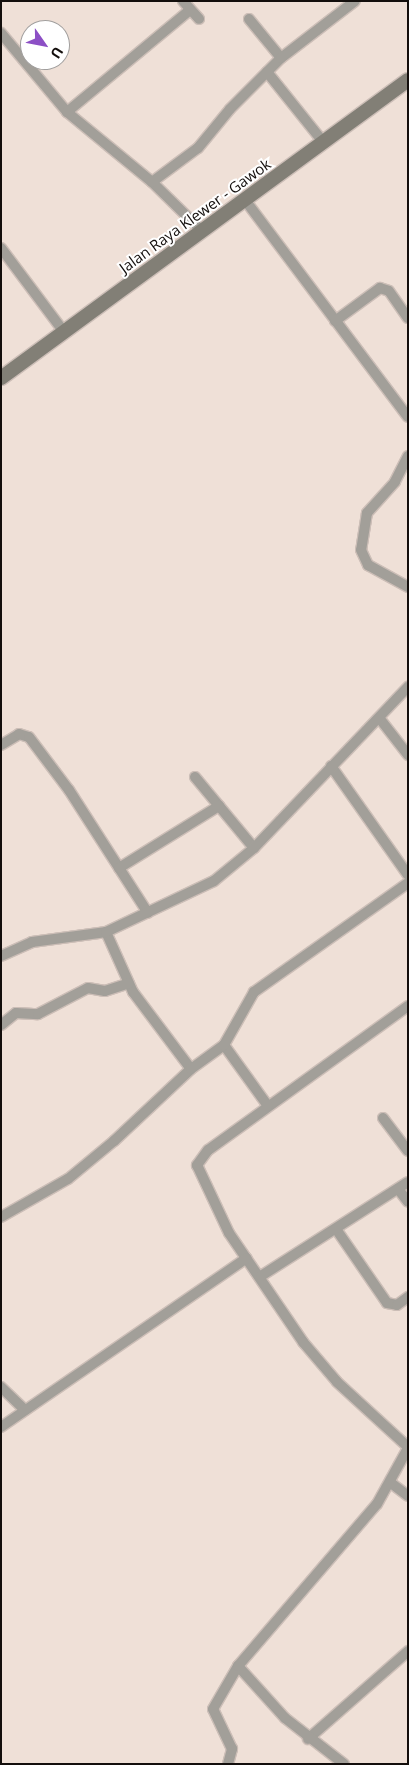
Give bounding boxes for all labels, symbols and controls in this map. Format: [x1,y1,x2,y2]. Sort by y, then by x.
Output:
north arrow [20,20,70,70]
text: U [46,43,68,63]
street label: Jalan Raya Klewer - Gawok [116,155,274,277]

